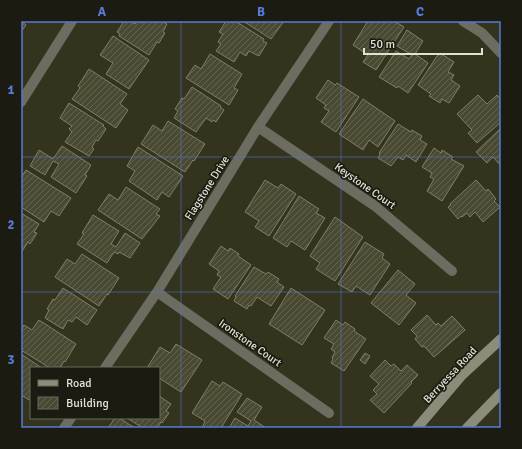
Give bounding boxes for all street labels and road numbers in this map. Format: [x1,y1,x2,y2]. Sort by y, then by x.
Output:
street label: Flagstone Drive [182,154,232,222]
street label: Keystone Court [332,160,398,212]
street label: Ironstone Court [216,317,284,369]
street label: Berryessa Road [421,344,479,406]

